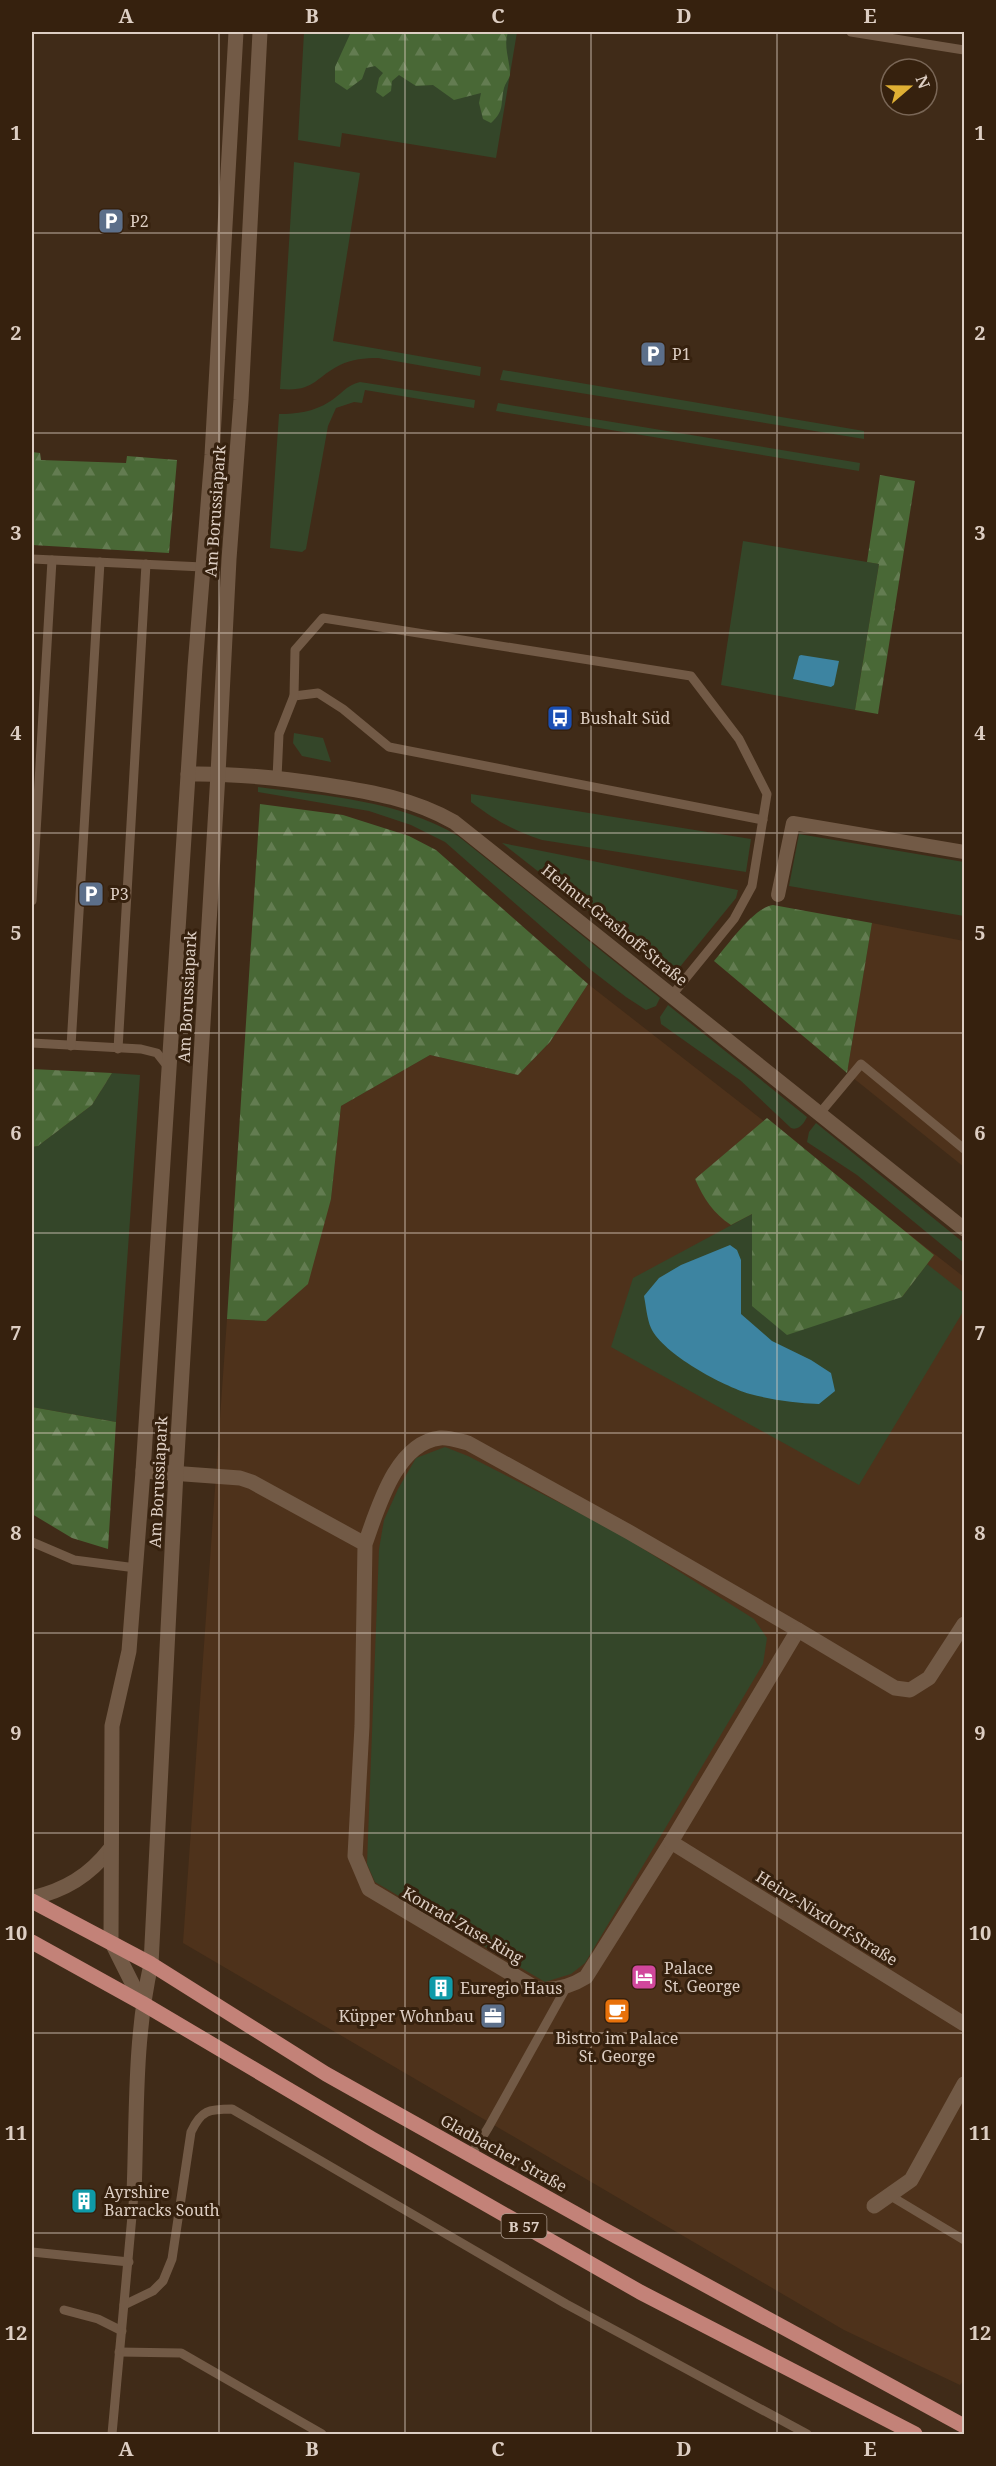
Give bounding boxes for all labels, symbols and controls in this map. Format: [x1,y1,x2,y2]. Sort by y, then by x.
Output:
text: A [118,2,134,29]
text: B [305,2,319,29]
text: C [491,2,505,29]
text: D [676,2,692,29]
text: E [863,2,877,29]
north arrow [879,57,939,117]
text: N [911,72,936,92]
text: 1 [10,119,22,146]
text: 1 [974,119,986,146]
parking icon: P2 [96,206,126,236]
place label: P2 [130,210,149,232]
text: 2 [10,319,22,346]
text: 2 [974,319,986,346]
parking icon: P1 [638,339,668,369]
place label: P1 [672,343,691,365]
street label: Am Borussiapark [199,444,231,578]
text: 3 [10,519,22,546]
text: 3 [974,519,986,546]
bus stop icon: Bushalt Süd [545,703,575,733]
place label: Bushalt Süd [580,707,671,729]
text: 4 [10,719,22,746]
text: 4 [974,719,986,746]
street label: Helmut-Grashoff-Straße [537,859,693,991]
parking icon: P3 [76,879,106,909]
place label: P3 [110,883,129,905]
text: 5 [10,919,22,946]
text: 5 [974,919,986,946]
street label: Am Borussiapark [173,930,201,1064]
text: 6 [10,1119,22,1146]
text: 6 [974,1119,986,1146]
text: 7 [10,1319,22,1346]
text: 7 [974,1319,986,1346]
street label: Am Borussiapark [144,1415,172,1549]
text: 8 [10,1519,22,1546]
text: 8 [974,1519,986,1546]
text: 9 [10,1719,22,1746]
text: 9 [974,1719,986,1746]
street label: Heinz-Nixdorf-Straße [752,1865,902,1971]
street label: Konrad-Zuse-Ring [398,1881,528,1969]
text: 10 [5,1919,27,1946]
text: 10 [969,1919,991,1946]
place label: Palace St. George [664,1957,740,1997]
hotel icon: Palace St. George [629,1962,659,1992]
building icon: Euregio Haus [426,1973,456,2003]
place label: Euregio Haus [460,1977,562,1999]
cafe icon: Bistro im Palace St. George [602,1996,632,2026]
office icon: Küpper Wohnbau [478,2001,508,2031]
place label: Küpper Wohnbau [339,2005,474,2027]
place label: Bistro im Palace St. George [556,2027,678,2067]
street label: Gladbacher Straße [437,2109,571,2197]
text: 11 [5,2119,27,2146]
text: 11 [969,2119,991,2146]
place label: Ayrshire Barracks South [104,2181,220,2221]
building icon: Ayrshire Barracks South [69,2186,99,2216]
road number: B 57 [502,2214,546,2238]
text: 12 [5,2319,27,2346]
text: 12 [969,2319,991,2346]
text: A [118,2435,134,2462]
text: B [305,2435,319,2462]
text: C [491,2435,505,2462]
text: D [676,2435,692,2462]
text: E [863,2435,877,2462]

